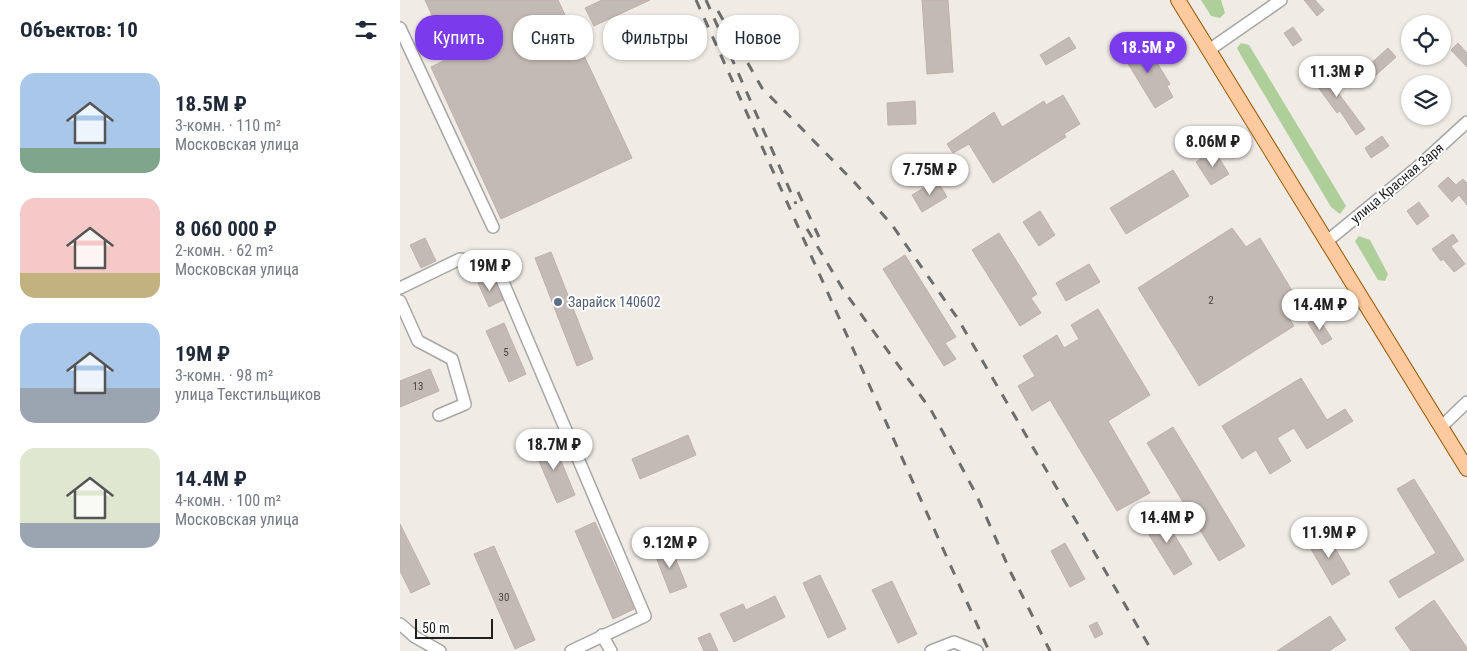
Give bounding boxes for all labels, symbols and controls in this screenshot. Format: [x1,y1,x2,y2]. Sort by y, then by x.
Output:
chip: Купить [415,15,503,60]
chip: Снять [513,15,593,60]
chip: Фильтры [603,15,707,60]
chip: Новое [717,15,799,60]
map controls [1401,15,1451,125]
button: locate [1401,15,1451,65]
icon: filters [352,16,380,44]
text: Объектов: 10 [20,18,138,42]
pin: 18.5M ₽ [1102,32,1194,74]
text: 18.5M ₽ [1121,38,1175,57]
pin: 11.3M ₽ [1291,56,1383,98]
text: 11.3M ₽ [1310,62,1364,81]
button: layers [1401,75,1451,125]
text: 18.5M ₽ [175,92,247,116]
icon: home [60,93,120,153]
text: 3-комн. · 110 m² [175,116,281,135]
pin: 8.06M ₽ [1167,126,1259,168]
text: 8.06M ₽ [1186,132,1240,151]
text: Московская улица [175,135,299,154]
street label: улица Красная Заря [1347,140,1447,226]
pin: 7.75M ₽ [884,154,976,196]
text: 7.75M ₽ [903,160,957,179]
text: 8 060 000 ₽ [175,217,277,241]
icon: home [60,218,120,278]
text: 2-комн. · 62 m² [175,241,273,260]
pin: 19M ₽ [455,250,525,292]
text: 19M ₽ [469,256,511,275]
text: Московская улица [175,260,299,279]
pin: 14.4M ₽ [1274,288,1366,331]
place label: Зарайск 140602 [568,294,661,310]
house number: 2 [1208,294,1214,307]
text: 14.4M ₽ [1293,295,1347,314]
marker: Зарайск 140602 [552,296,564,308]
text: 19M ₽ [175,342,230,366]
icon: home [60,343,120,403]
house number: 5 [503,346,509,359]
text: 3-комн. · 98 m² [175,366,273,385]
house number: 13 [413,380,423,393]
text: улица Текстильщиков [175,385,321,404]
pin: 18.7M ₽ [508,428,600,471]
text: 18.7M ₽ [527,435,581,454]
text: 14.4M ₽ [175,467,247,491]
icon: home [60,468,120,528]
text: 4-комн. · 100 m² [175,491,281,510]
pin: 14.4M ₽ [1121,502,1213,544]
text: 14.4M ₽ [1140,508,1194,527]
text: Московская улица [175,510,299,529]
pin: 11.9M ₽ [1283,516,1375,559]
text: 11.9M ₽ [1302,523,1356,542]
pin: 9.12M ₽ [624,526,716,569]
text: 9.12M ₽ [643,533,697,552]
house number: 30 [499,591,509,604]
scale bar [415,616,492,639]
text: 50 m [422,620,450,636]

